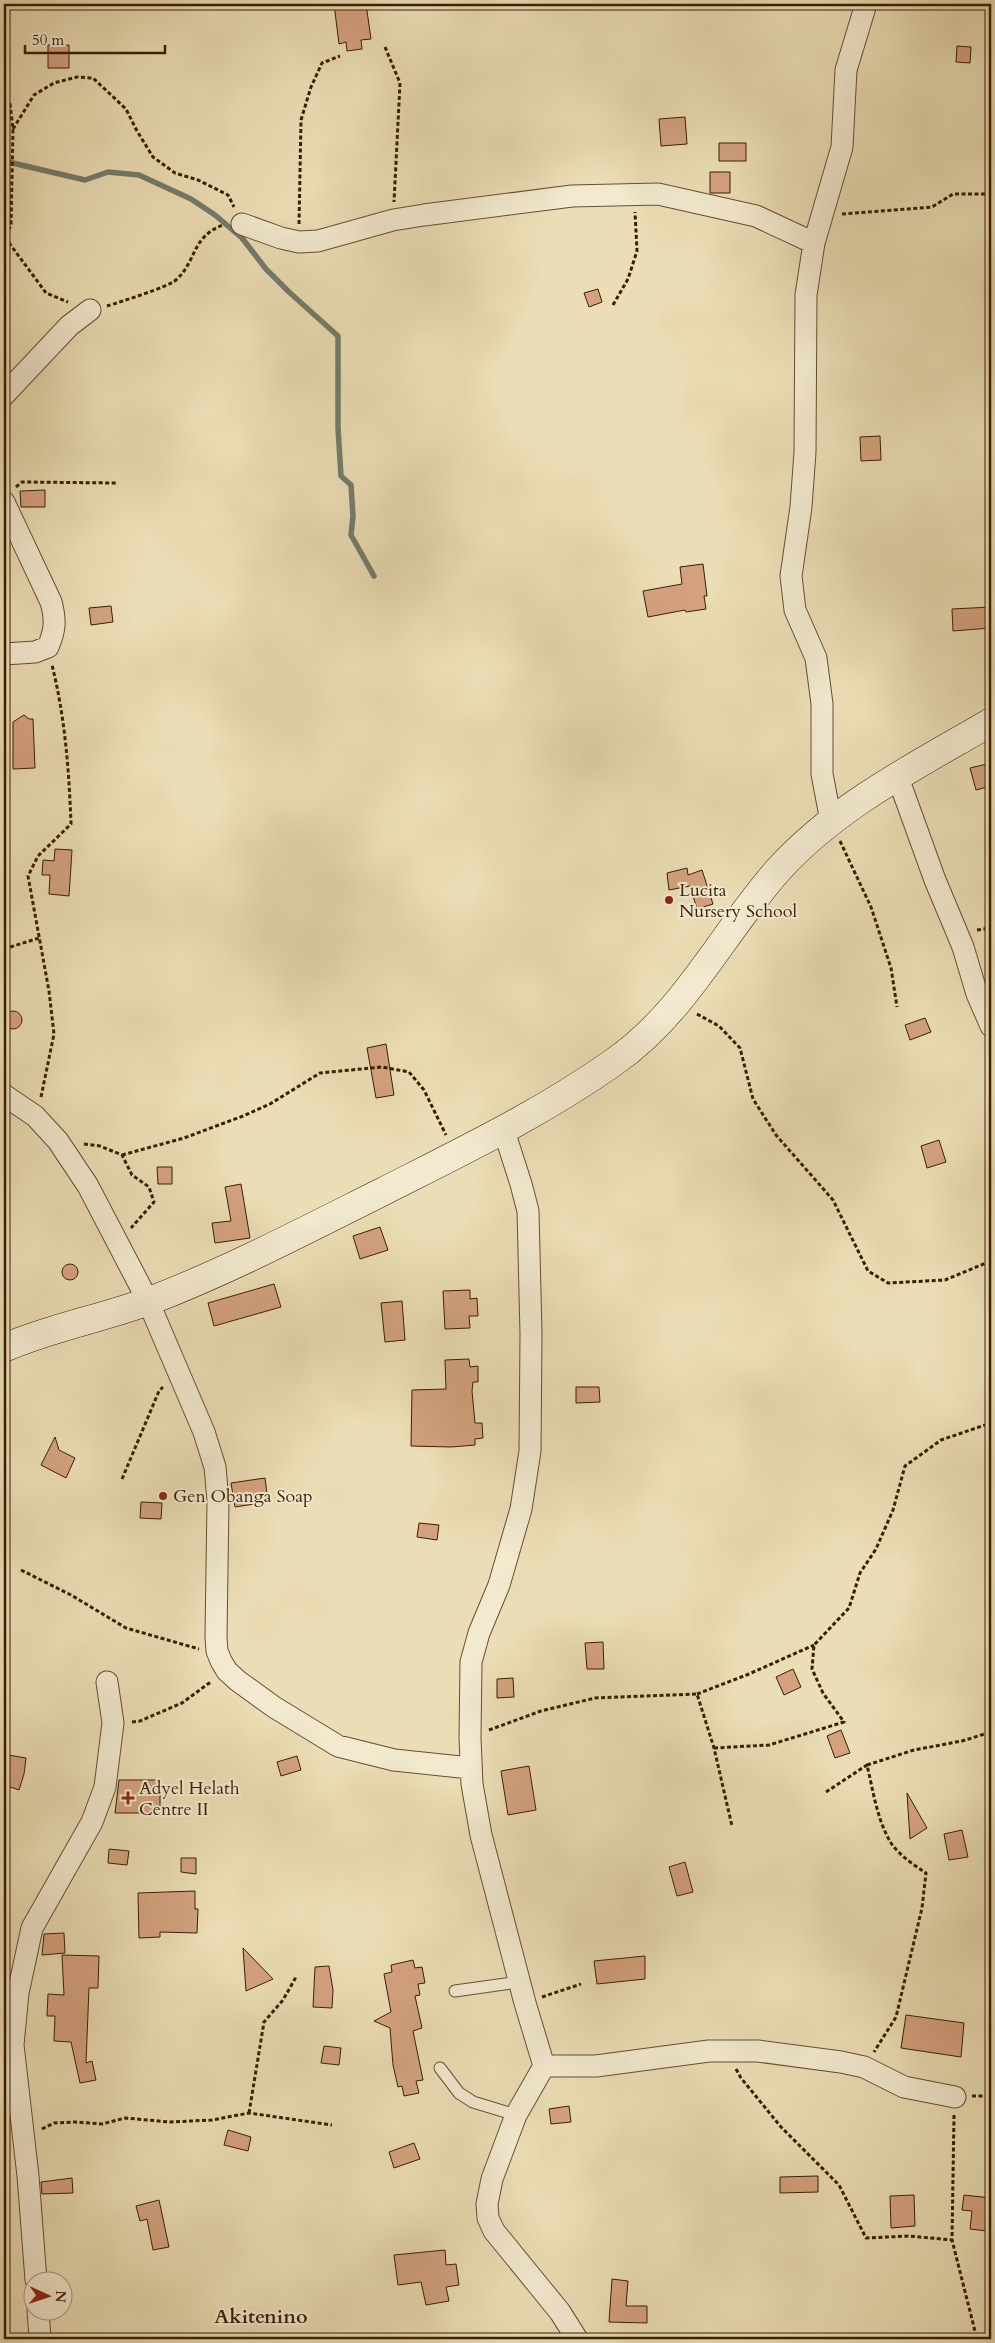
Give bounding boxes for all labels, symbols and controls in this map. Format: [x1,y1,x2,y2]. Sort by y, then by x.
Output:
scale bar [25,22,165,54]
text: 50 m [32,30,64,50]
place label: Lucita Nursery School [679,878,797,924]
marker: Lucita Nursery School [663,894,675,906]
place label: Gen Obanga Soap [173,1484,313,1509]
marker: Gen Obanga Soap [157,1490,169,1502]
place label: Adyel Helath Centre II [139,1776,240,1822]
marker: Adyel Helath Centre II [121,1791,135,1805]
north arrow [22,2270,72,2320]
text: N [51,2290,70,2303]
district label: Akitenino [214,2303,308,2330]

